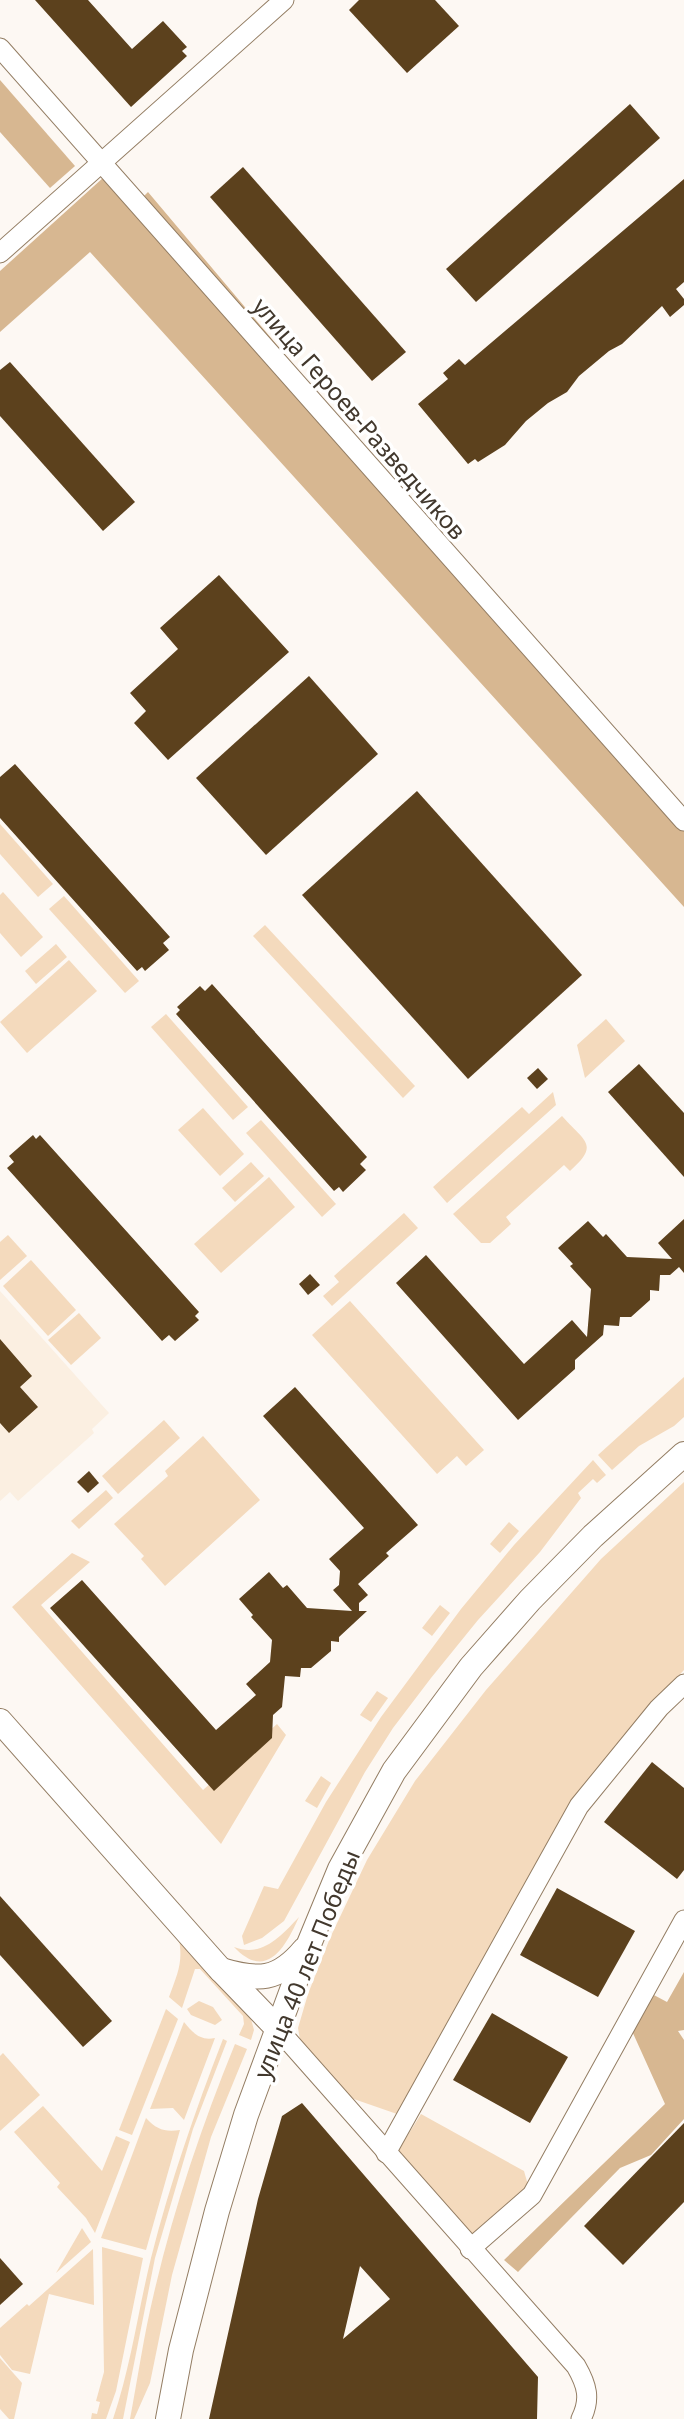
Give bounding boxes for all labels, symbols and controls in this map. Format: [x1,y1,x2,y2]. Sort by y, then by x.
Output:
street label: улица Героев-Разведчиков [246,290,474,546]
street label: улица 40 лет Победы [245,1845,367,2083]

